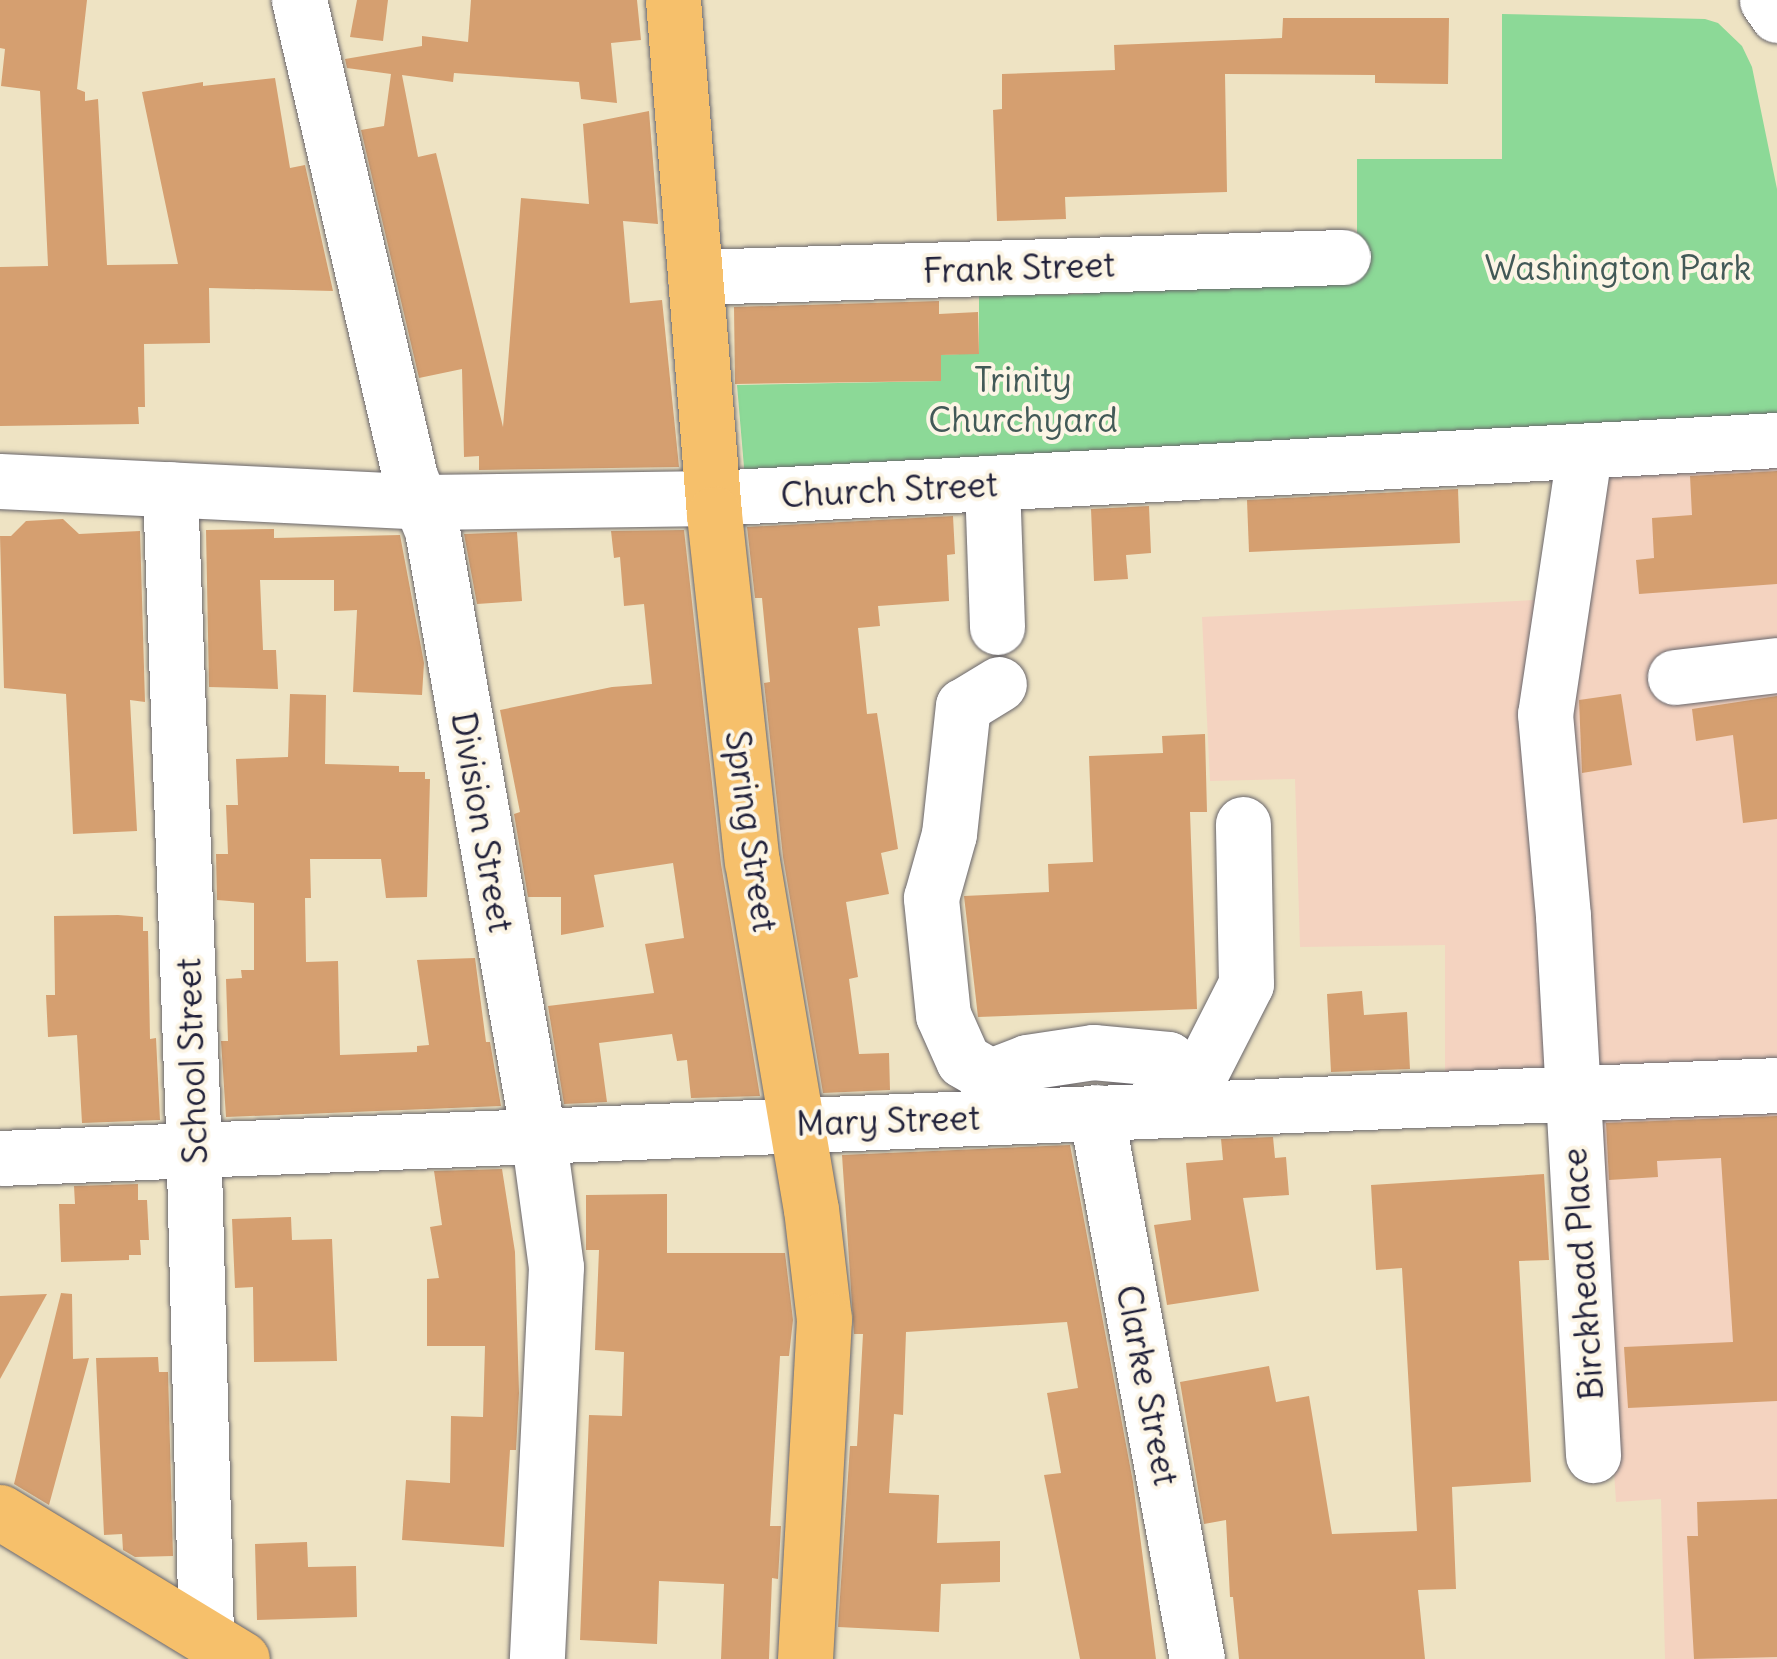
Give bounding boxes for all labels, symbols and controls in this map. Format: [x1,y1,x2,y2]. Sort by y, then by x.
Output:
street label: Frank Street [922,243,1116,291]
park label: Washington Park [1485,246,1751,288]
park label: Trinity Churchyard [928,358,1118,440]
street label: Church Street [779,462,999,516]
street label: Division Street [443,709,523,935]
street label: Spring Street [717,728,787,934]
street label: School Street [166,957,216,1165]
street label: Mary Street [795,1096,981,1144]
street label: Birckhead Place [1552,1146,1612,1402]
street label: Clarke Street [1108,1281,1188,1489]

